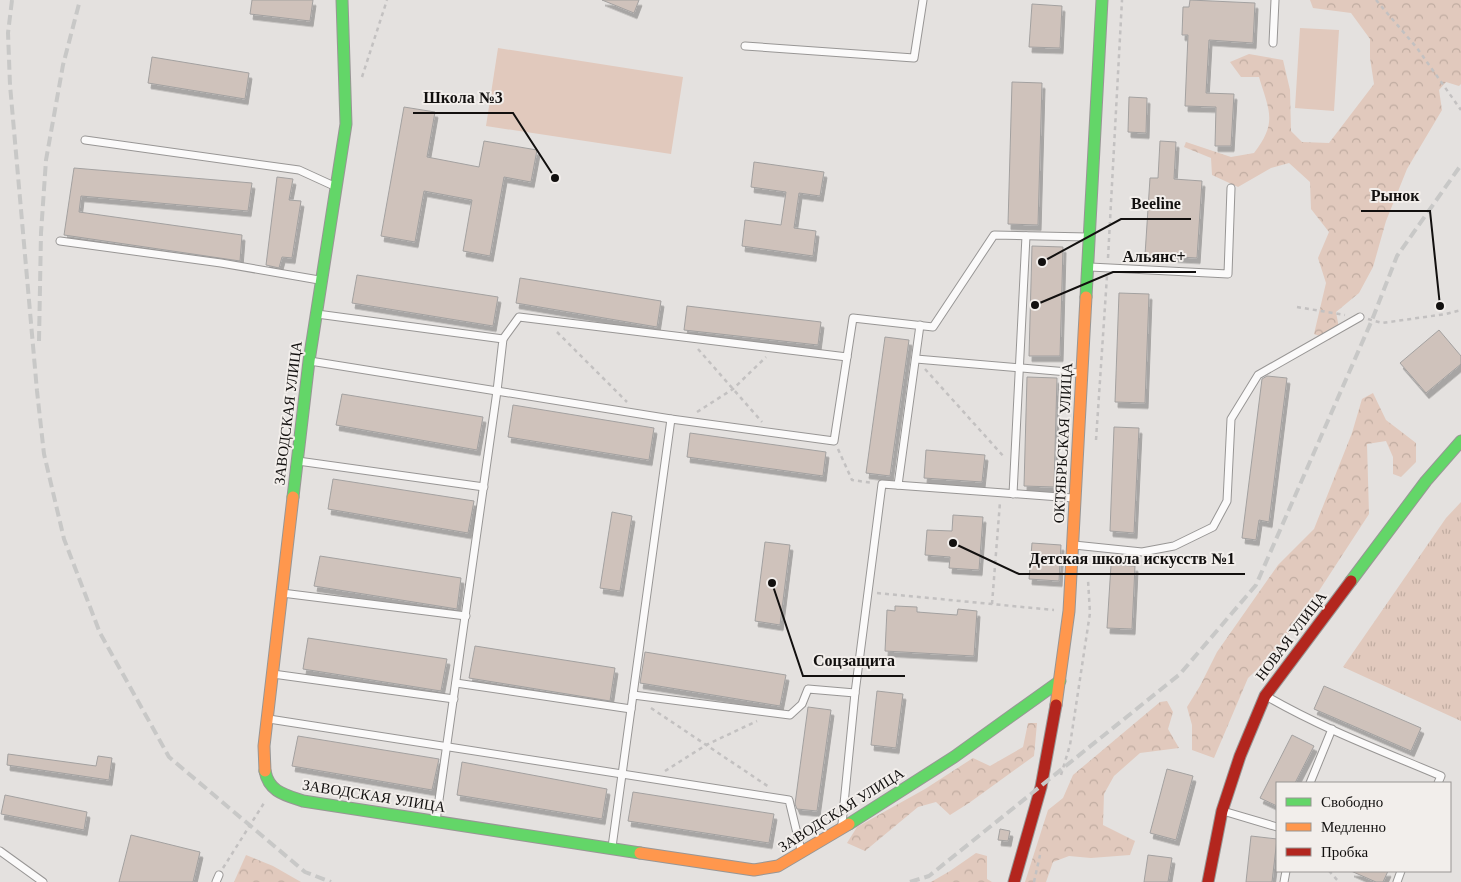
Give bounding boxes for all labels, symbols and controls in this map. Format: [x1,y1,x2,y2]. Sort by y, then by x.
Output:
callout: Школа №3 [413,82,513,113]
text: Школа №3 [423,89,503,106]
callout: Рынок [1361,180,1430,211]
text: Рынок [1371,187,1420,204]
callout: Beeline [1121,188,1191,219]
text: Beeline [1131,195,1181,212]
callout: Альянс+ [1113,241,1196,272]
text: Альянс+ [1122,248,1186,265]
street label: ЗАВОДСКАЯ УЛИЦА [271,340,305,486]
street label: ОКТЯБРЬСКАЯ УЛИЦА [1051,362,1075,524]
callout: Детская школа искусств №1 [1019,543,1245,574]
text: Детская школа искусств №1 [1029,550,1235,568]
street label: НОВАЯ УЛИЦА [1252,588,1330,684]
callout: Соцзащита [803,645,905,676]
text: Соцзащита [813,652,895,669]
street label: ЗАВОДСКАЯ УЛИЦА [775,765,907,855]
street label: ЗАВОДСКАЯ УЛИЦА [301,777,447,815]
legend [1276,782,1451,872]
text: Свободно [1321,794,1383,810]
text: Медленно [1321,819,1386,835]
text: Пробка [1321,844,1369,860]

